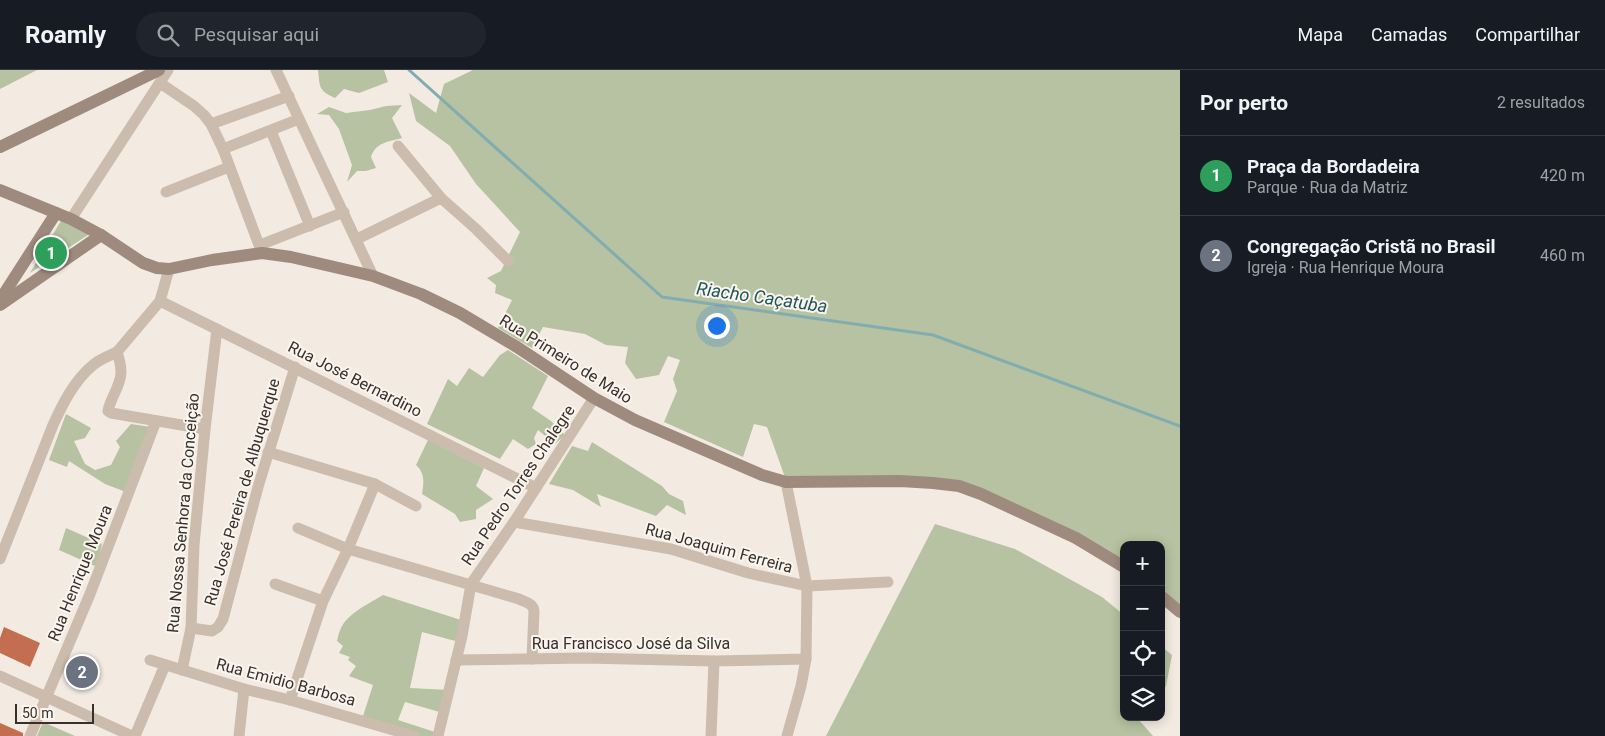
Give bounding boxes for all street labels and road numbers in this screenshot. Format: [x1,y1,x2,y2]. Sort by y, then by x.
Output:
street label: Rua Primeiro de Maio [496,310,636,408]
street label: Rua José Bernardino [285,337,425,421]
street label: Rua José Pereira de Albuquerque [200,376,284,608]
street label: Rua Nossa Senhora da Conceição [163,392,203,634]
street label: Rua Pedro Torres Chalegre [457,401,579,569]
street label: Rua Henrique Moura [44,502,116,644]
street label: Rua Joaquim Ferreira [643,519,795,577]
street label: Rua Francisco José da Silva [532,634,730,653]
street label: Rua Emidio Barbosa [214,654,358,710]

